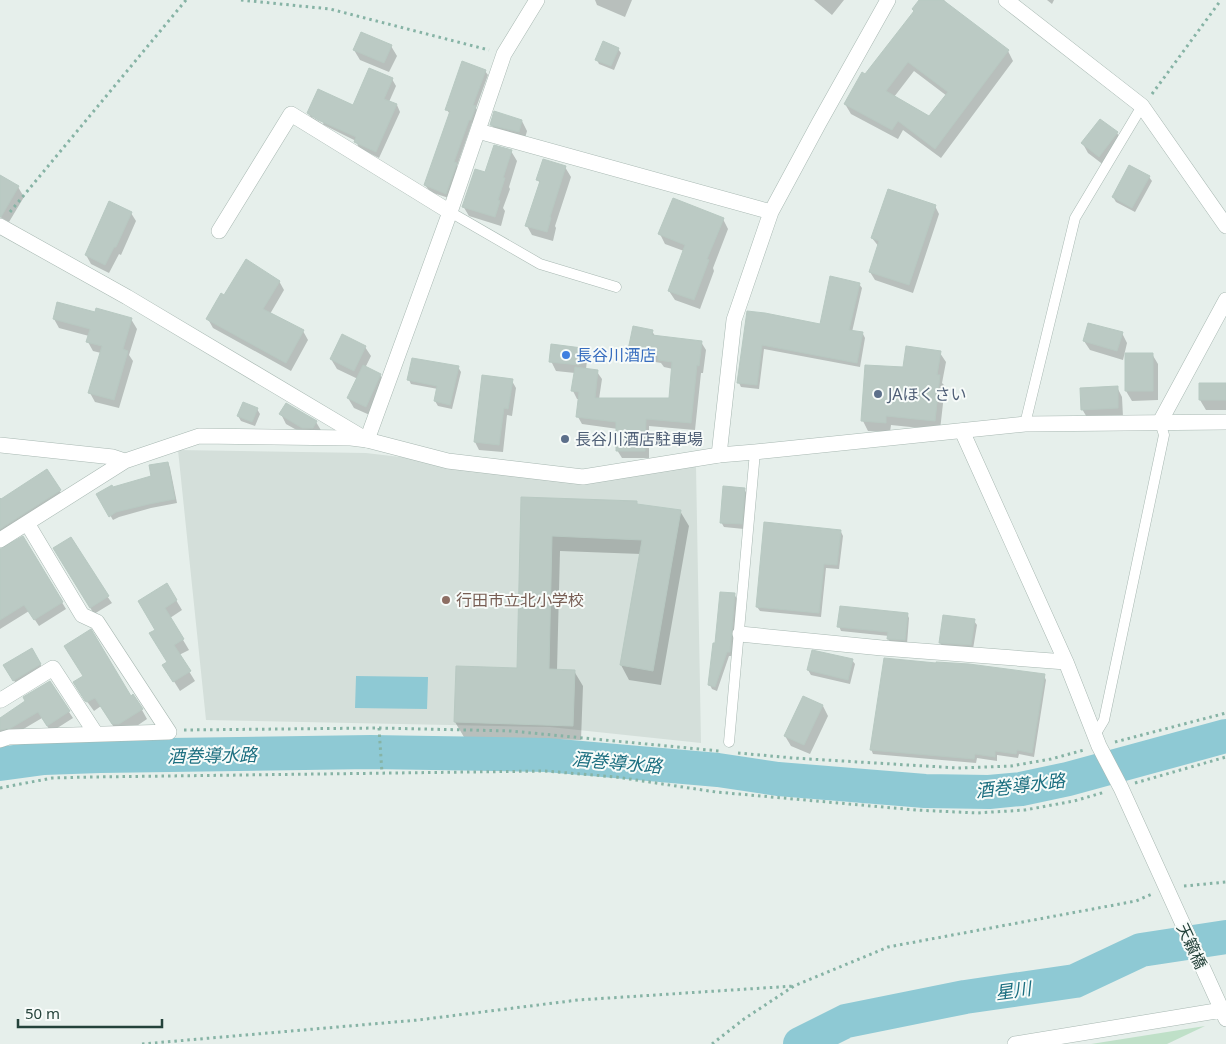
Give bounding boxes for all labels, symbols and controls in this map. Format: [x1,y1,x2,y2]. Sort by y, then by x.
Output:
place label: 長谷川酒店 [576,344,656,366]
marker: 長谷川酒店 [560,349,572,361]
place label: JAほくさい [886,383,967,405]
marker: JAほくさい [872,388,884,400]
place label: 長谷川酒店駐車場 [575,428,703,450]
marker: 長谷川酒店駐車場 [559,433,571,445]
place label: 行田市立北小学校 [456,589,584,611]
marker: 行田市立北小学校 [440,594,452,606]
water label: 酒巻導水路 [167,742,259,768]
water label: 酒巻導水路 [571,746,665,778]
water label: 酒巻導水路 [974,767,1068,802]
street label: 天籟橋 [1172,920,1212,972]
water label: 星川 [994,975,1034,1004]
scale bar [18,996,161,1028]
text: 50 m [25,1003,60,1023]

